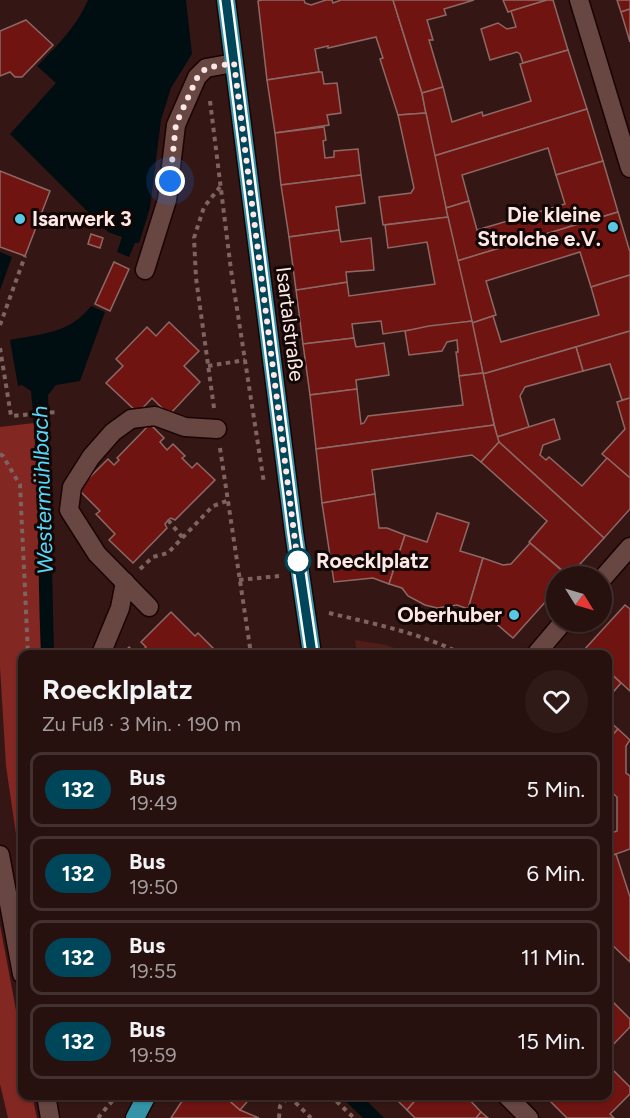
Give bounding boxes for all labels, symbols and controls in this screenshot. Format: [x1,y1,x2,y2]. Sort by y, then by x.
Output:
your location [155,166,185,196]
place label: Die kleine Strolche e.V. [477,202,601,251]
place label: Isarwerk 3 [32,206,132,231]
marker: Isarwerk 3 [13,212,27,226]
marker: Die kleine Strolche e.V. [606,220,620,234]
street label: Isartalstraße [271,265,310,383]
water label: Westermühlbach [26,405,59,575]
marker: Roecklplatz [285,548,311,574]
place label: Roecklplatz [316,548,429,573]
north arrow [546,566,612,632]
map controls [546,566,612,632]
place label: Oberhuber [397,602,502,627]
marker: Oberhuber [507,608,521,622]
button: heart [525,670,588,733]
text: Roecklplatz [42,672,192,706]
text: Zu Fuß · 3 Min. · 190 m [42,712,241,736]
text: Bus [129,764,165,791]
text: 5 Min. [526,776,585,803]
text: 132 [62,777,94,802]
text: 19:49 [129,791,177,815]
text: Bus [129,848,165,875]
text: 6 Min. [527,860,585,887]
text: 132 [62,861,94,886]
text: 19:50 [129,875,178,899]
text: Bus [129,932,165,959]
text: 11 Min. [521,944,585,971]
text: 132 [62,945,94,970]
text: 19:55 [129,959,177,983]
text: Bus [129,1016,165,1043]
text: 15 Min. [517,1028,585,1055]
text: 132 [62,1029,94,1054]
text: 19:59 [129,1043,176,1067]

